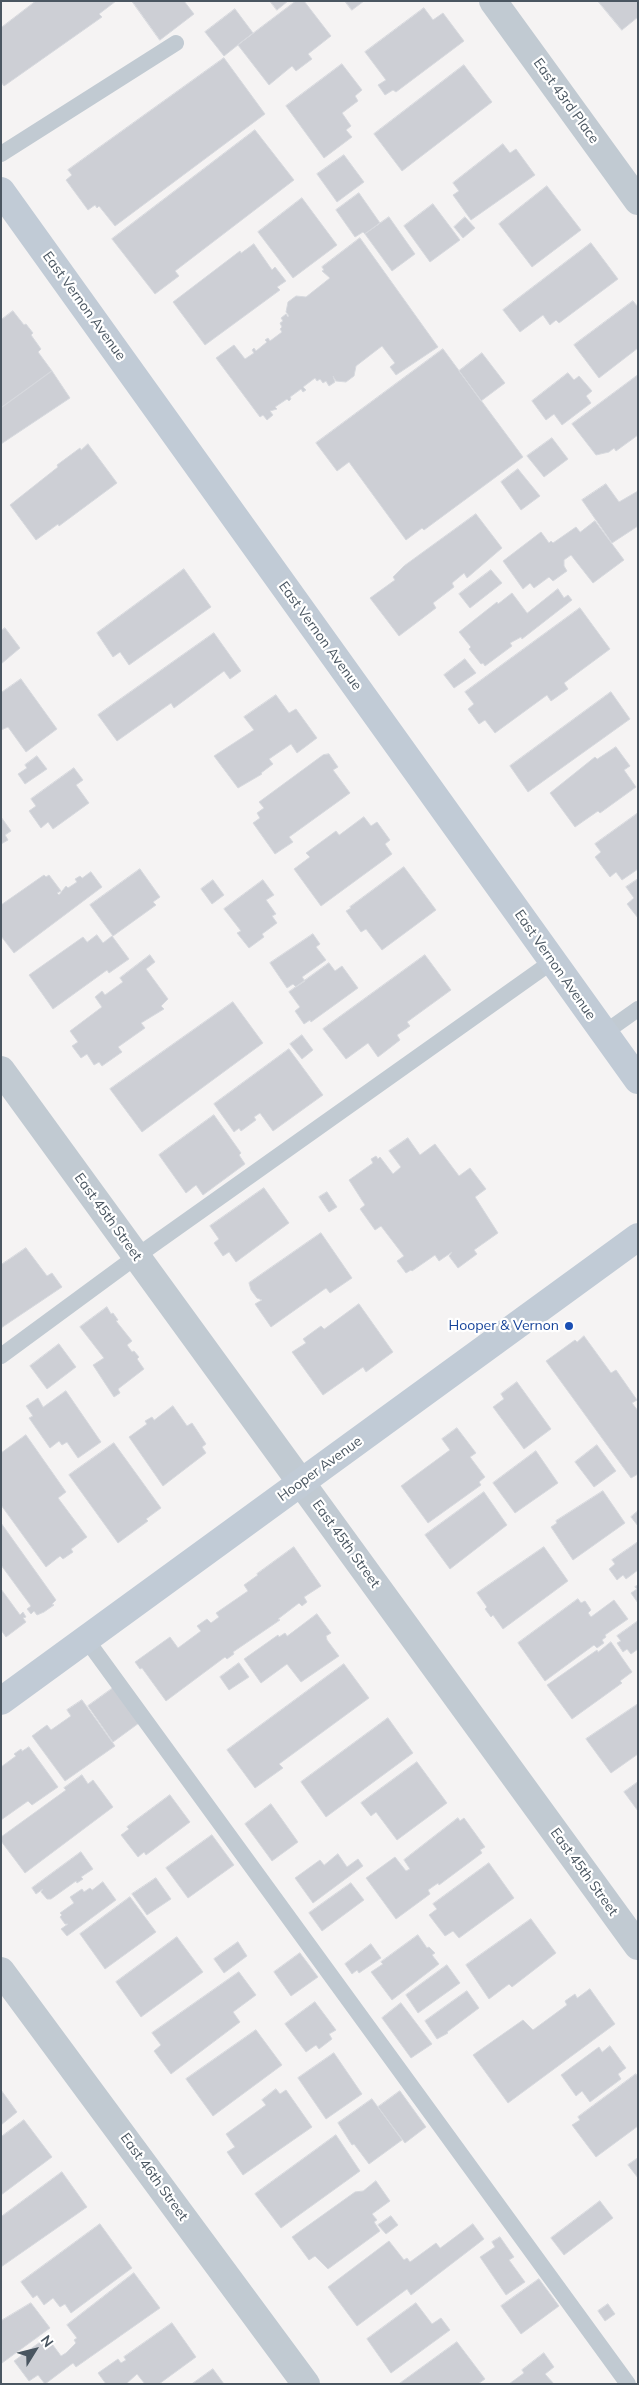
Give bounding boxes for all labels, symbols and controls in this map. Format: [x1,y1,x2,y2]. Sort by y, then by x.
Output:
street label: East 43rd Place [530,55,602,147]
street label: East Vernon Avenue [39,248,129,364]
street label: East Vernon Avenue [275,578,365,694]
street label: East Vernon Avenue [511,907,599,1023]
street label: East 45th Street [71,1170,145,1264]
place label: Hooper & Vernon [448,1318,559,1334]
marker: Hooper & Vernon [563,1320,575,1332]
street label: Hooper Avenue [275,1433,365,1505]
street label: East 45th Street [309,1497,383,1591]
street label: East 45th Street [547,1825,621,1919]
street label: East 46th Street [117,2130,191,2224]
north arrow [10,2325,60,2375]
text: N [37,2332,58,2351]

